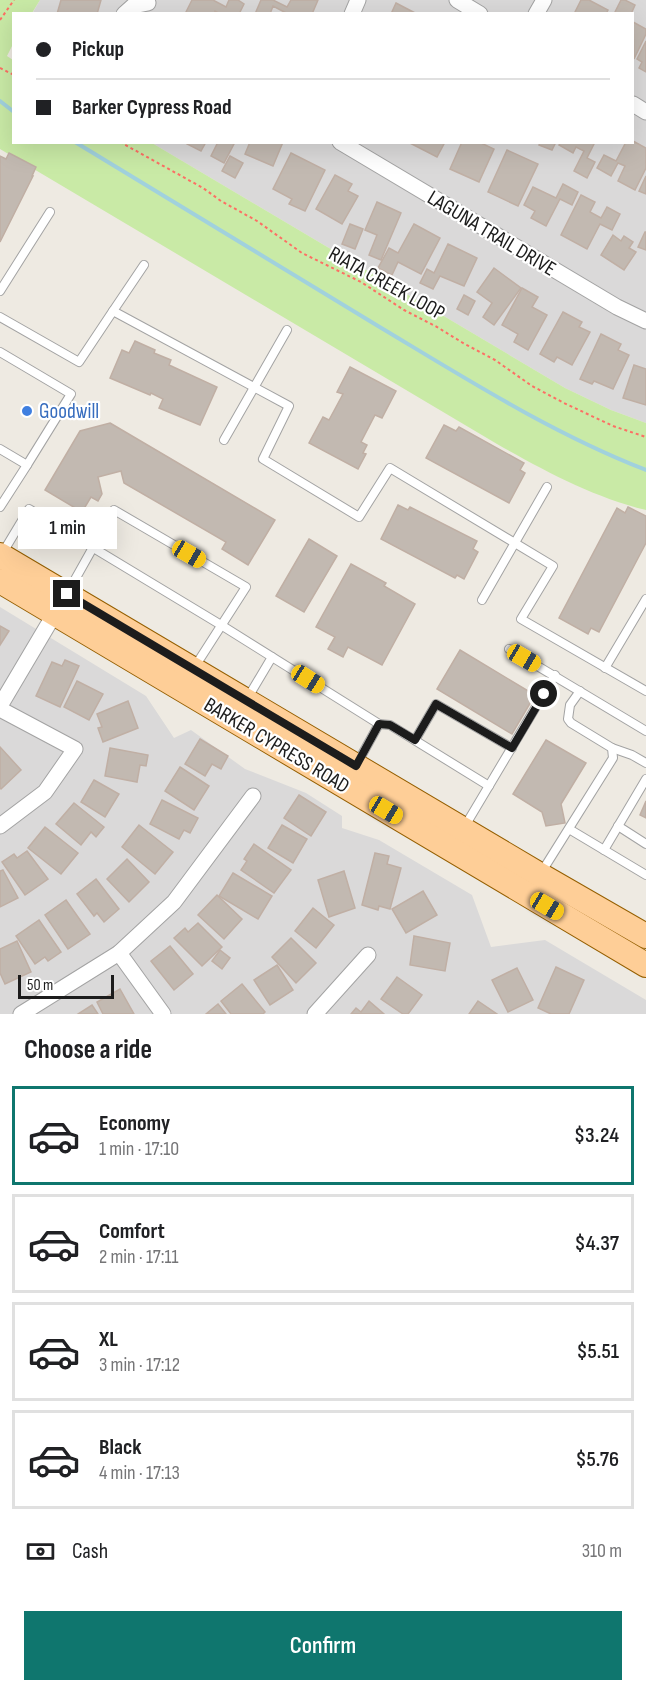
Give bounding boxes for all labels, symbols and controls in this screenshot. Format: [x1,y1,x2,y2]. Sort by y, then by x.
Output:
text: Pickup [72,36,124,63]
text: Barker Cypress Road [72,94,232,121]
street label: LAGUNA TRAIL DRIVE [423,185,561,282]
street label: RIATA CREEK LOOP [324,241,449,326]
place label: Goodwill [39,399,99,424]
marker: Goodwill [20,404,34,418]
callout: 1 min [17,507,116,549]
text: 1 min [49,516,86,540]
car [169,537,209,571]
route end [53,580,80,607]
car [504,641,544,675]
car [288,662,328,696]
route start [530,680,557,707]
street label: BARKER CYPRESS ROAD [200,692,354,799]
car [366,793,406,827]
car [527,889,567,923]
scale bar [18,972,114,1000]
text: 50 m [27,976,53,995]
text: Choose a ride [24,1034,152,1066]
icon: car [27,1109,81,1163]
text: Economy [99,1110,170,1137]
text: $3.24 [574,1122,619,1149]
text: 1 min · 17:10 [99,1137,179,1161]
icon: car [27,1217,81,1271]
text: Comfort [99,1218,165,1245]
text: $4.37 [574,1230,619,1257]
text: 2 min · 17:11 [99,1245,178,1269]
icon: car [27,1325,81,1379]
text: XL [99,1326,118,1353]
text: $5.51 [576,1338,619,1365]
text: 3 min · 17:12 [99,1353,180,1377]
icon: car [27,1433,81,1487]
text: Black [99,1434,141,1461]
text: $5.76 [575,1446,619,1473]
text: 4 min · 17:13 [99,1461,180,1485]
icon: cash [24,1535,57,1568]
text: Cash [72,1538,108,1565]
text: 310 m [582,1539,622,1563]
button: Confirm [24,1611,622,1680]

